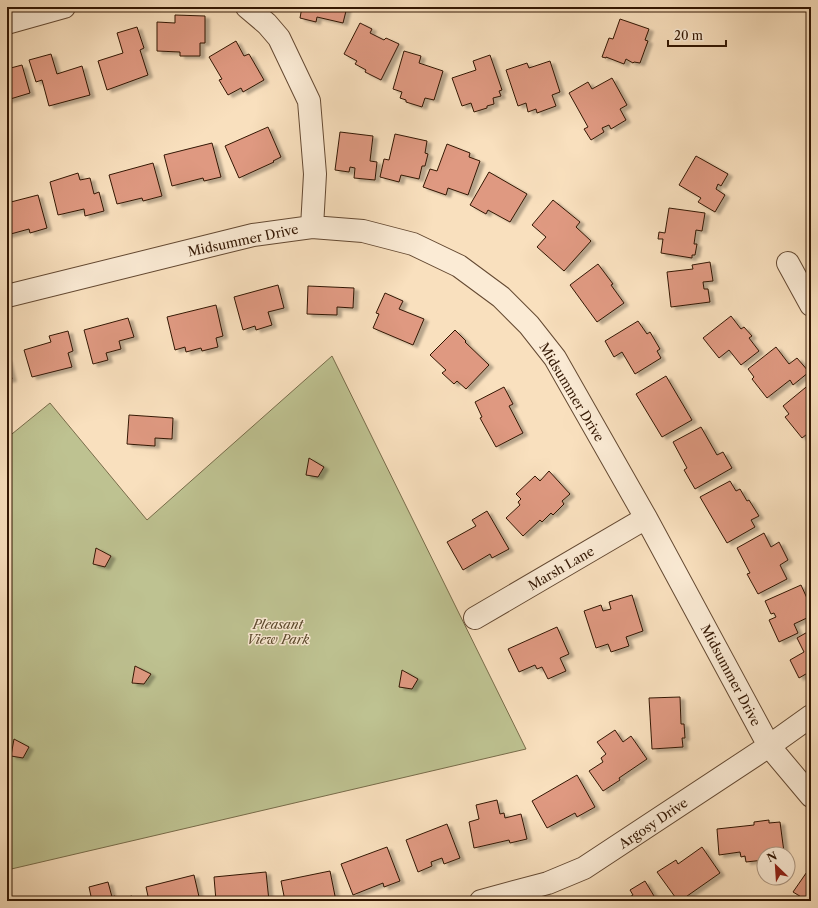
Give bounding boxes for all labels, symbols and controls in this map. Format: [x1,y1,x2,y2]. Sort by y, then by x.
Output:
scale bar [668,22,726,48]
text: 20 m [674,28,703,43]
street label: Midsummer Drive [186,220,300,260]
street label: Midsummer Drive [536,340,608,444]
street label: Marsh Lane [525,543,597,593]
park label: Pleasant View Park [247,616,310,647]
street label: Midsummer Drive [697,622,765,728]
street label: Argosy Drive [615,794,690,852]
north arrow [756,846,796,886]
text: N [764,848,779,865]

